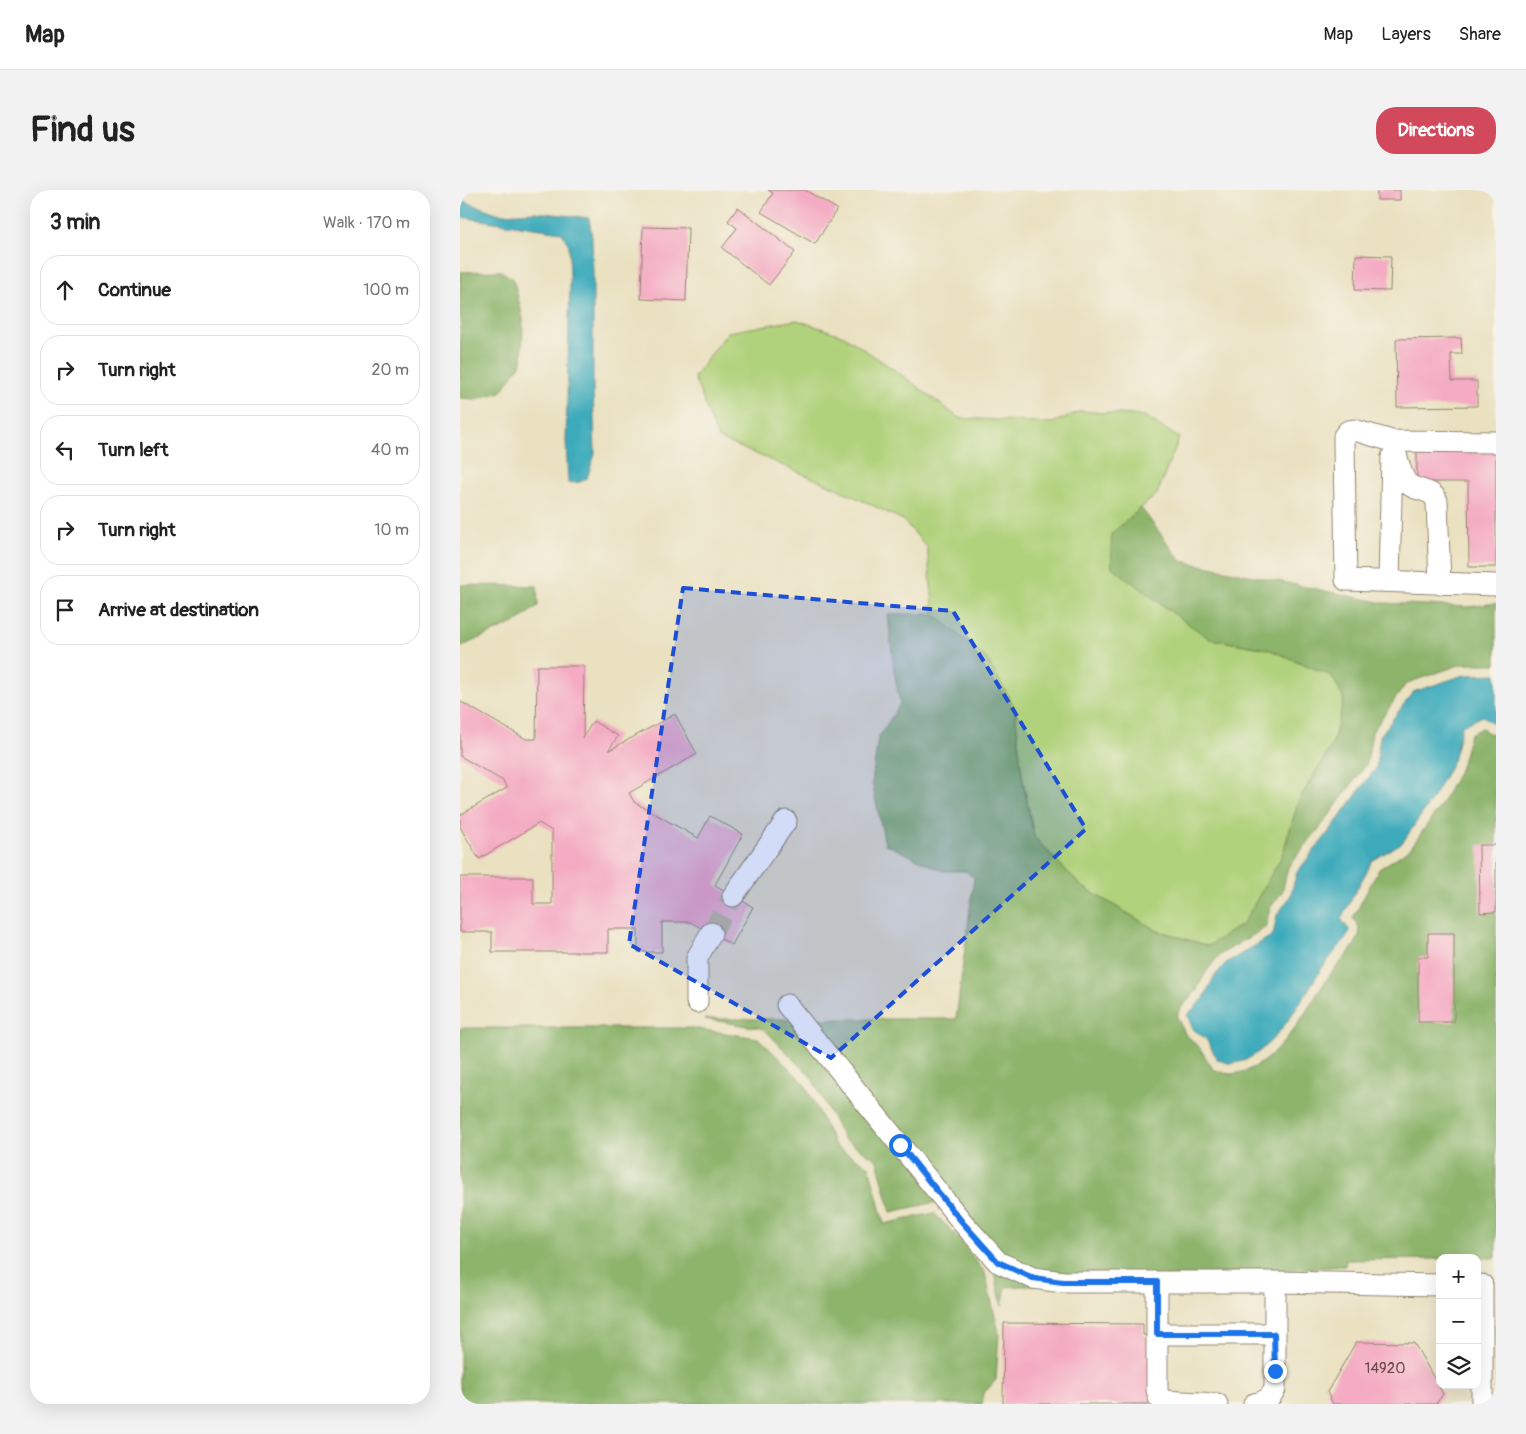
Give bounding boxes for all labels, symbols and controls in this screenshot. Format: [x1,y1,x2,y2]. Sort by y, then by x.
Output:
text: Map [25,20,65,49]
text: Map [1324,23,1353,46]
text: Layers [1381,23,1431,46]
text: Share [1459,23,1501,46]
button: Directions [1376,107,1496,154]
text: Find us [30,108,135,152]
text: 3 min [50,209,100,236]
text: Walk · 170 m [323,213,410,233]
icon: ahead [51,276,79,304]
text: Continue [98,278,171,302]
text: 100 m [363,280,409,300]
icon: right [51,356,79,384]
text: Turn right [98,358,176,382]
text: 20 m [371,360,409,380]
icon: left [51,436,79,464]
text: Turn left [98,438,168,462]
text: 40 m [371,440,409,460]
icon: right [51,516,79,544]
text: Turn right [98,518,176,542]
text: 10 m [374,520,409,540]
icon: arrive [51,596,79,624]
text: Arrive at destination [98,598,259,622]
route start [889,1134,912,1157]
map controls [1436,1254,1481,1389]
button: + [1436,1254,1481,1299]
button: − [1436,1299,1481,1344]
button: layers [1436,1344,1481,1389]
house number: 14920 [1365,1359,1405,1378]
route end [1264,1360,1287,1383]

